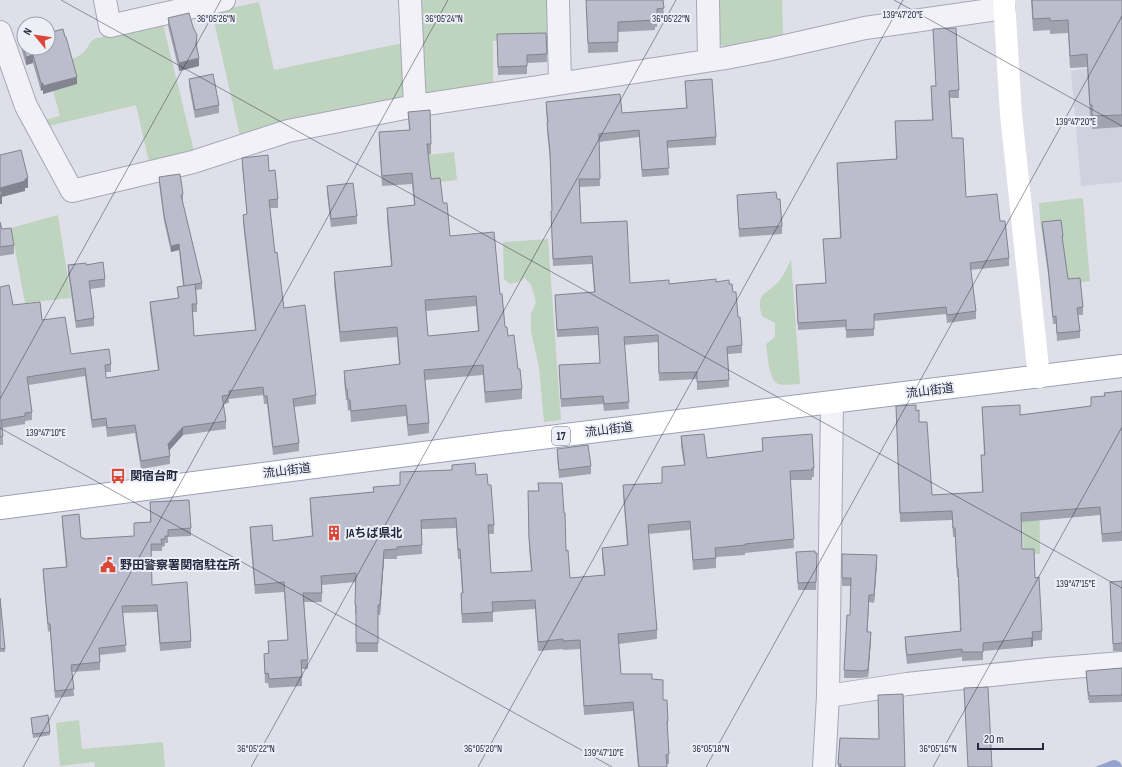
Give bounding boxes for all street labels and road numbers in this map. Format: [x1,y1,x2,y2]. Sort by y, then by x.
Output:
street label: 流山街道 [905,381,955,401]
street label: 流山街道 [584,420,634,440]
road number: 17 [552,427,570,445]
street label: 流山街道 [262,461,312,481]

